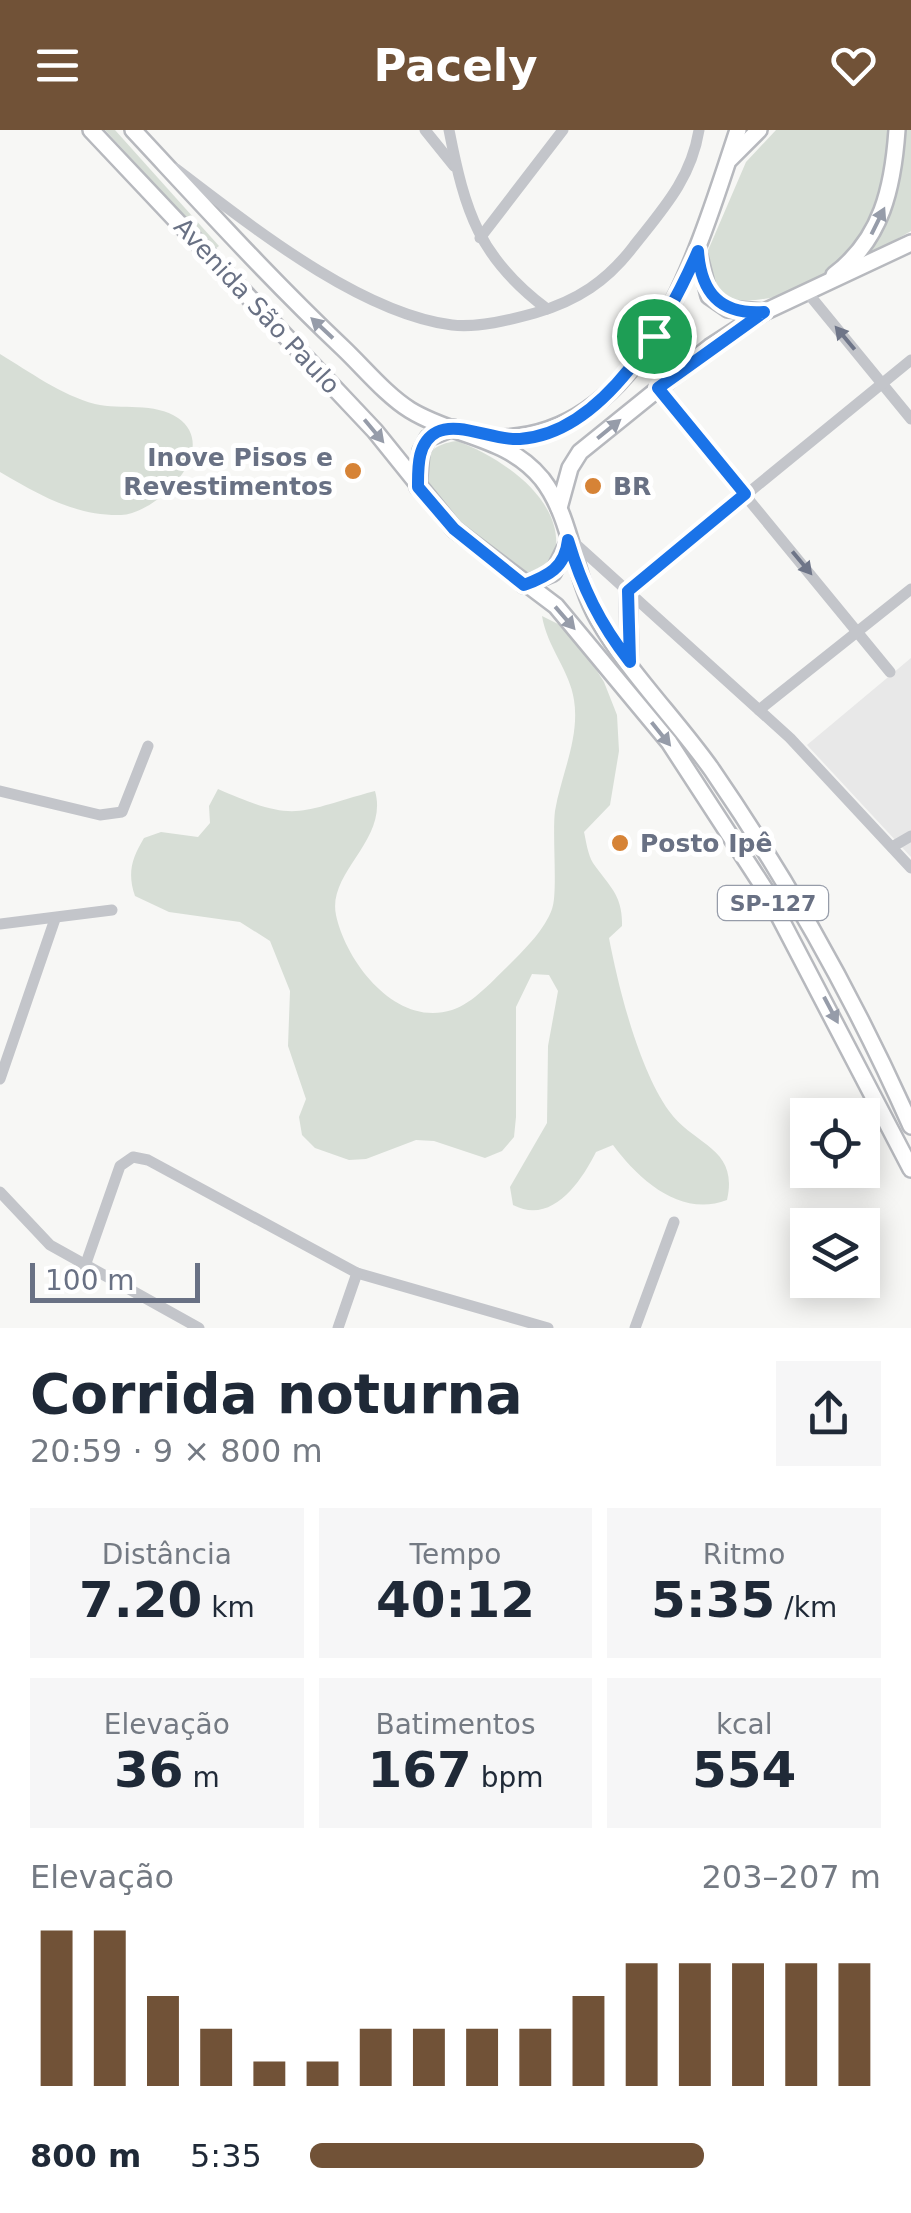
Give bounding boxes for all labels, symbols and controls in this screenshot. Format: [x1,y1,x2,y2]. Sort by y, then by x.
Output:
icon: menu [30,38,85,93]
icon: heart [826,38,881,93]
text: Pacely [373,39,538,92]
one-way arrow [869,207,886,236]
street label: Avenida São Paulo [168,212,346,400]
pin [612,294,697,379]
icon: arrive [627,309,682,364]
one-way arrow [310,317,334,340]
one-way arrow [834,325,856,350]
one-way arrow [362,418,384,443]
one-way arrow [596,419,621,440]
place label: Inove Pisos e Revestimentos [123,443,333,501]
marker: Inove Pisos e Revestimentos [342,460,364,482]
place label: BR [613,472,651,501]
marker: BR [582,475,604,497]
one-way arrow [790,550,812,575]
one-way arrow [554,605,575,630]
one-way arrow [650,721,671,746]
place label: Posto Ipê [640,829,772,858]
marker: Posto Ipê [609,832,631,854]
road number: SP-127 [718,886,828,920]
one-way arrow [822,996,839,1025]
map controls [790,1098,880,1298]
button: locate [790,1098,880,1188]
button: layers [790,1208,880,1298]
scale bar [30,1258,200,1302]
text: 100 m [45,1264,135,1297]
button: share [776,1361,881,1466]
text: Corrida noturna [30,1362,523,1426]
text: 20:59 · 9 × 800 m [30,1432,323,1470]
text: Distância [102,1538,232,1571]
text: Tempo [410,1538,501,1571]
text: Ritmo [703,1538,785,1571]
text: 7.20 [79,1571,202,1629]
text: 40:12 [376,1571,535,1629]
text: 5:35 [651,1571,775,1629]
text: km [202,1591,255,1624]
text: /km [775,1591,837,1624]
text: Elevação [104,1708,230,1741]
text: Batimentos [375,1708,536,1741]
text: kcal [716,1708,772,1741]
text: 36 [114,1741,184,1799]
text: 167 [367,1741,472,1799]
text: 554 [692,1741,796,1799]
text: m [184,1761,220,1794]
text: bpm [472,1761,544,1794]
text: Elevação [30,1858,174,1896]
text: 203–207 m [702,1858,881,1896]
text: 800 m [30,2137,141,2175]
text: 5:35 [190,2137,262,2175]

